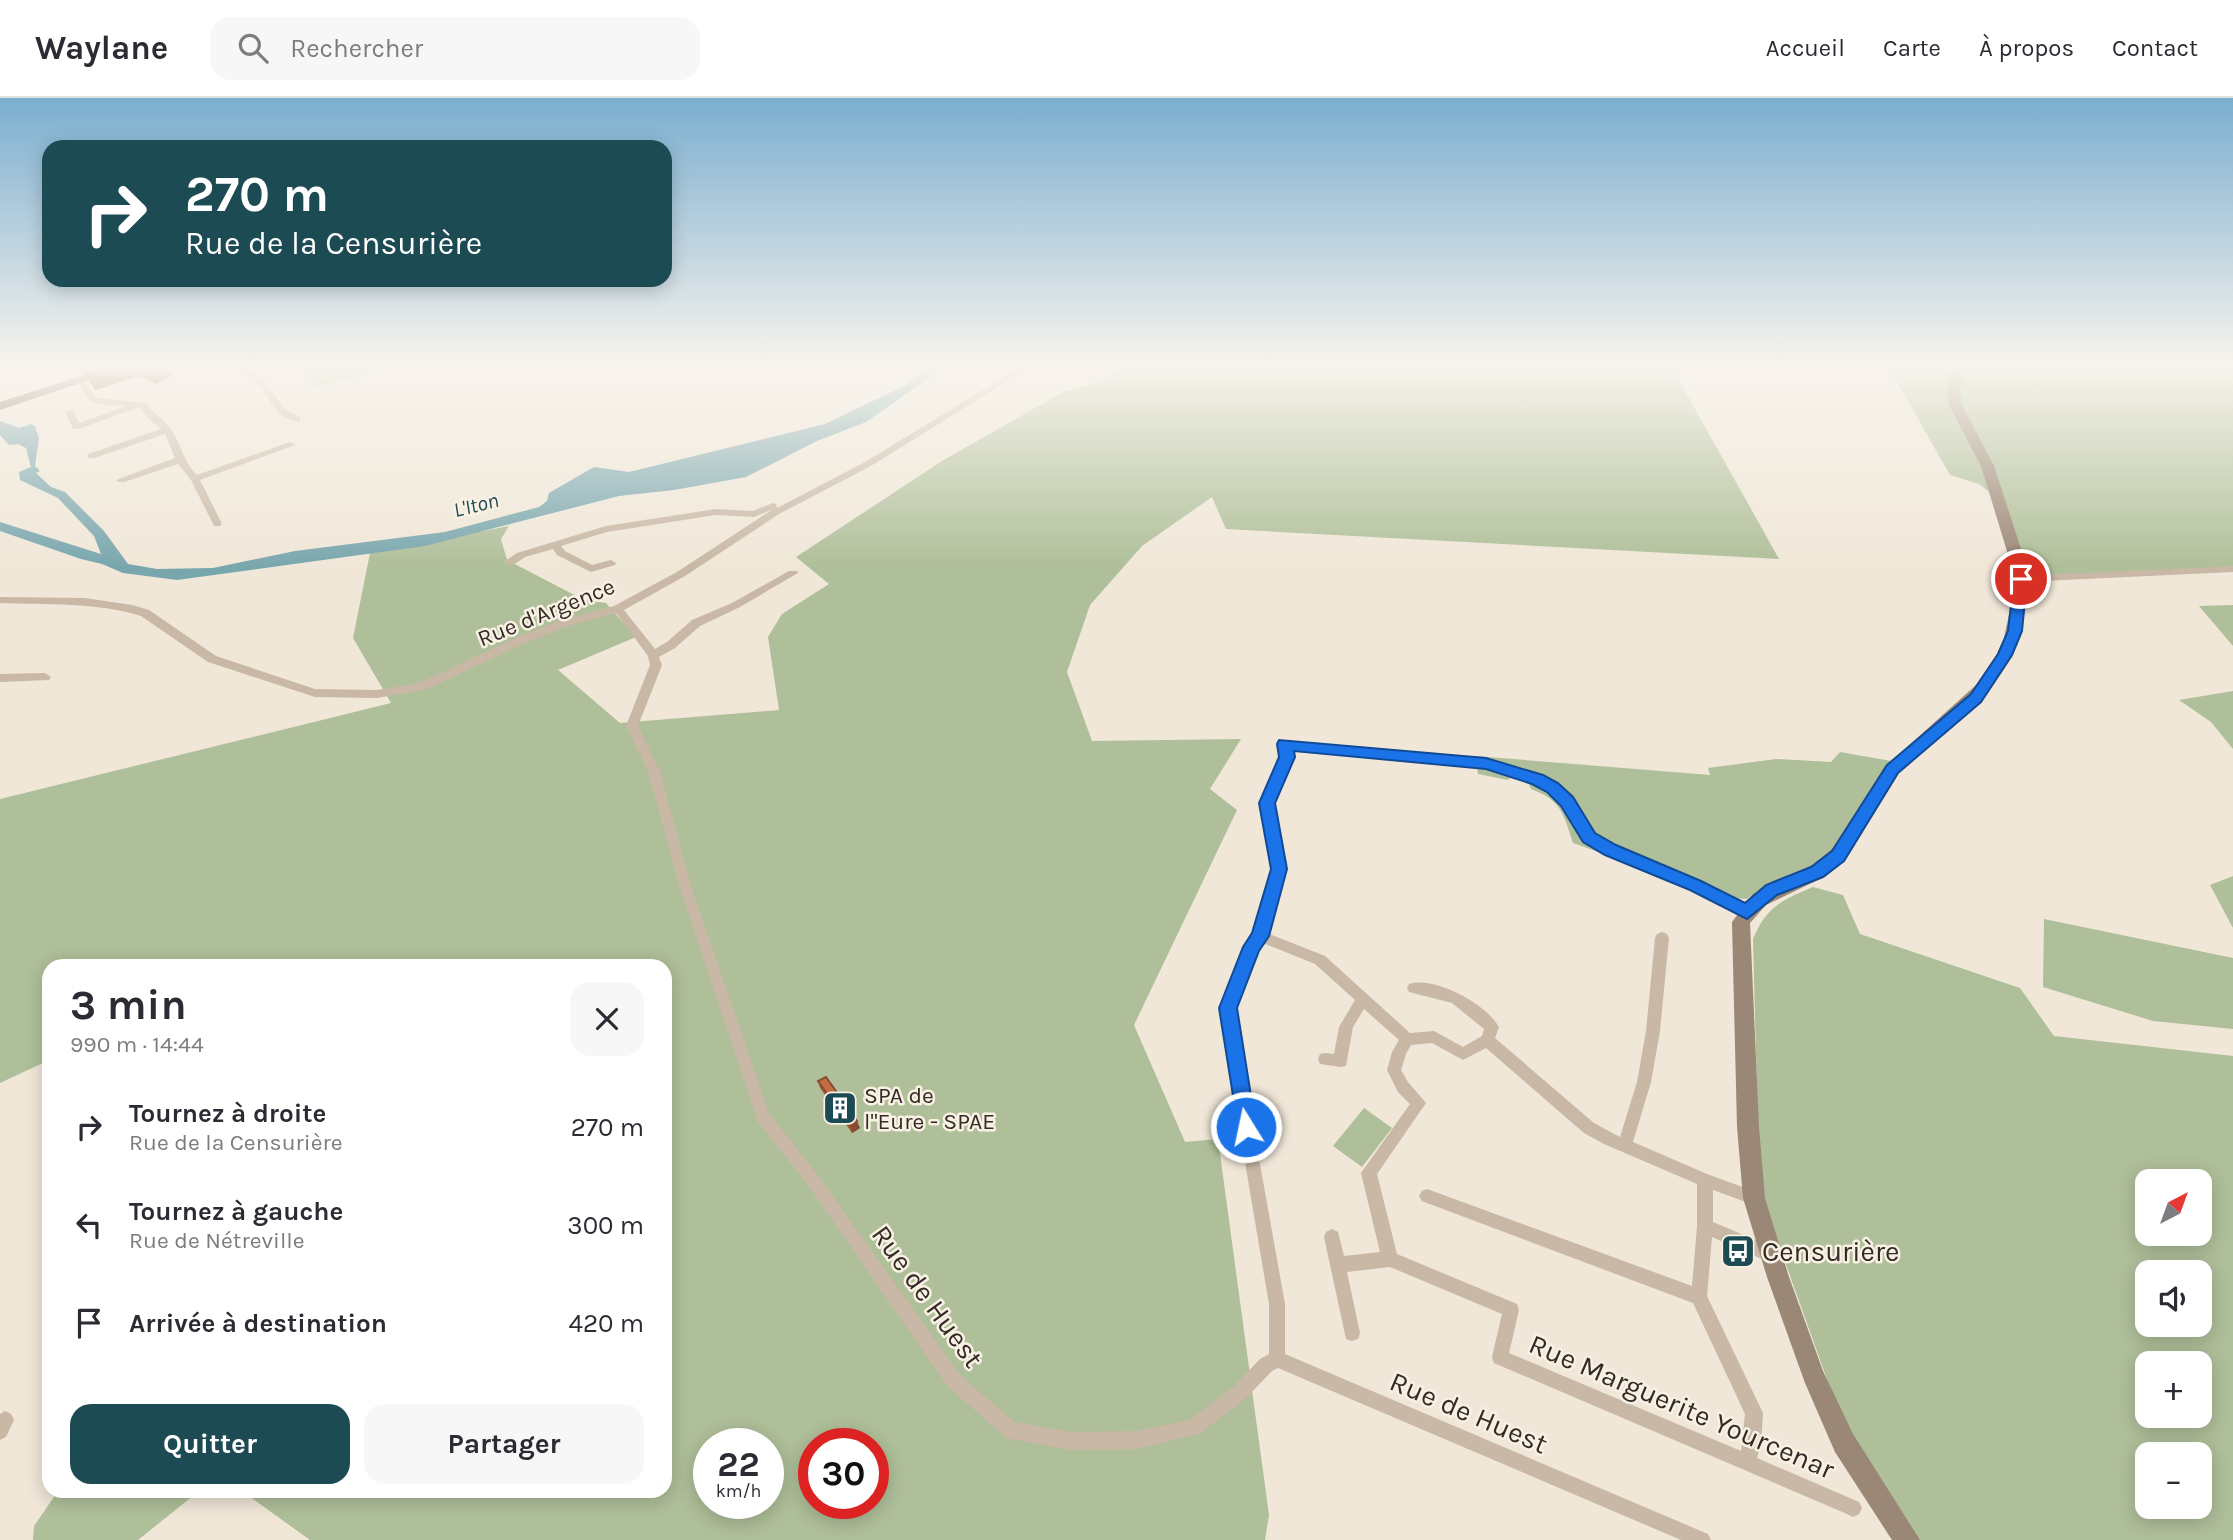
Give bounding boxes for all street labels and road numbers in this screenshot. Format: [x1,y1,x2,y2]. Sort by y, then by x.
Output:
street label: Rue d'Argence [474,573,619,652]
street label: Rue de Huest [865,1219,990,1374]
street label: Rue Marguerite Yourcenar [1524,1327,1840,1486]
street label: Rue de Huest [1385,1364,1553,1460]

